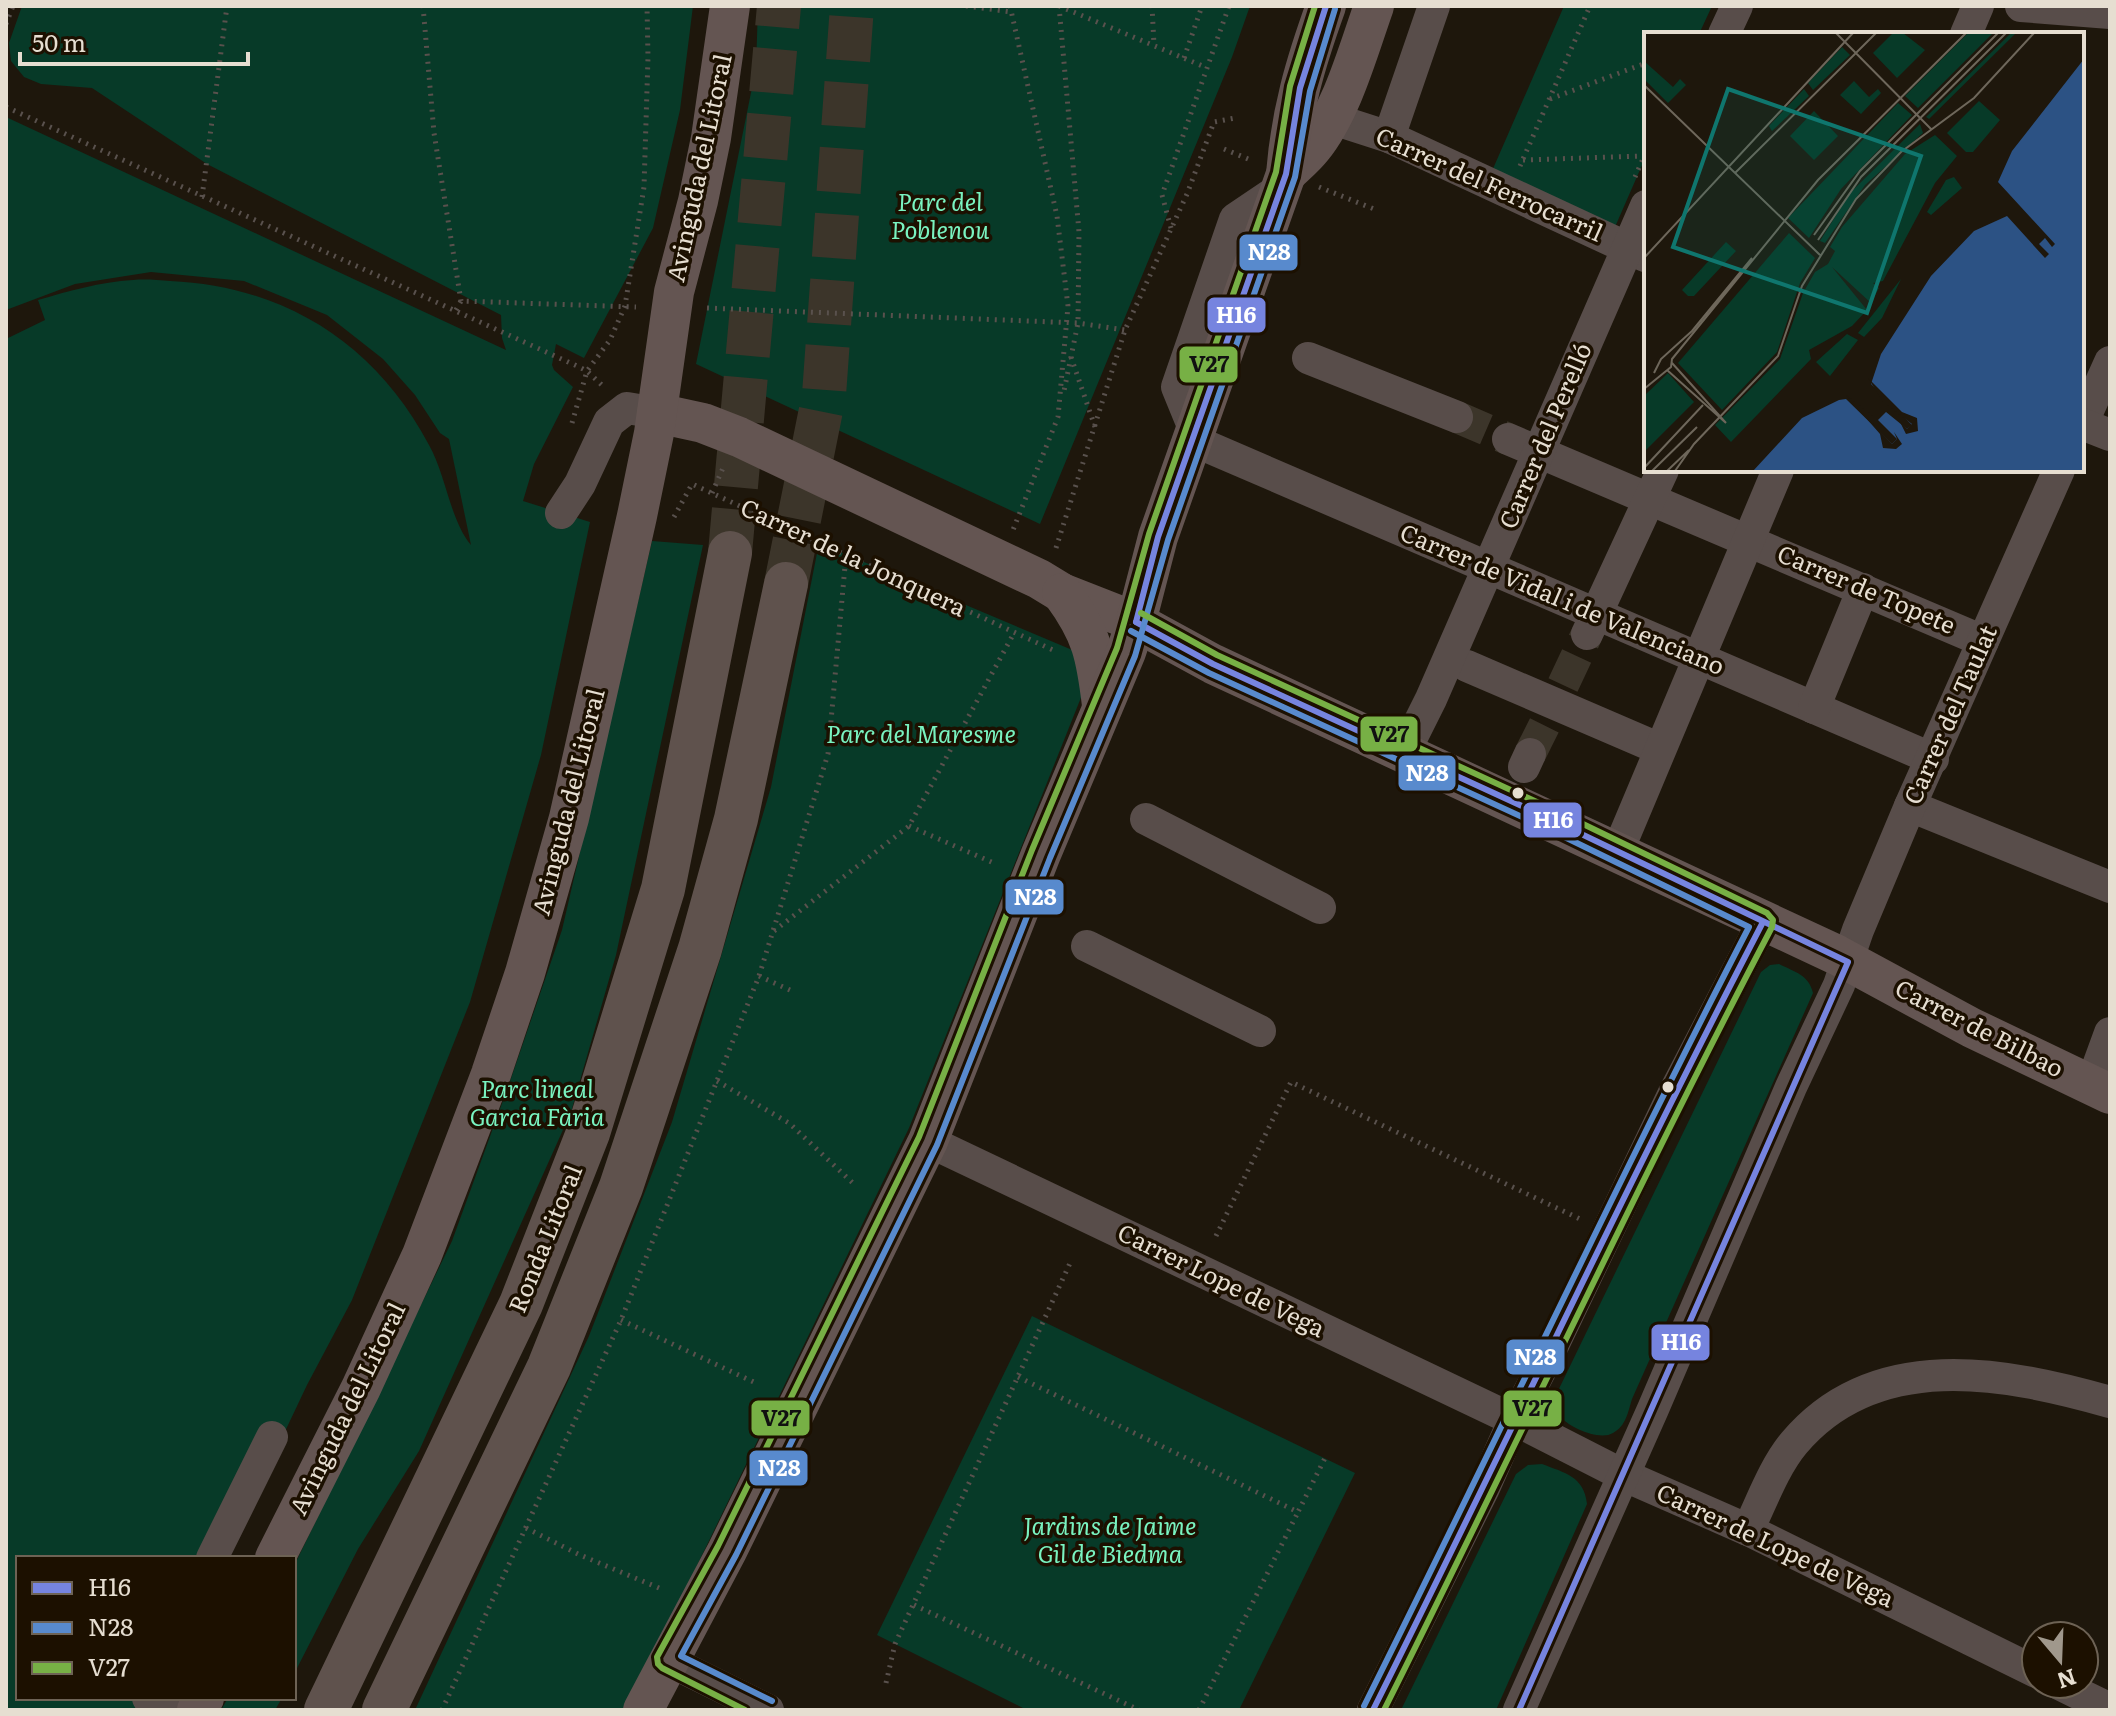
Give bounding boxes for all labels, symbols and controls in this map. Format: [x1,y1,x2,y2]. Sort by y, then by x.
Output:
scale bar [20,16,248,66]
text: 50 m [32,24,86,59]
inset map [1644,32,2084,472]
street label: Avinguda del Litoral [656,50,739,285]
street label: Carrer del Ferrocarril [1371,117,1609,249]
park label: Parc del Poblenou [891,183,990,246]
line badge: N28 [1238,233,1299,272]
text: N28 [1247,234,1291,267]
line badge: H16 [1206,296,1267,334]
text: H16 [1216,297,1256,330]
street label: Carrer del Perelló [1489,336,1599,534]
line badge: V27 [1178,345,1239,384]
text: V27 [1189,346,1229,379]
street label: Carrer de la Jonquera [735,488,973,623]
street label: Carrer de Vidal i de Valenciano [1395,513,1731,682]
street label: Carrer de Topete [1772,534,1962,641]
street label: Carrer del Taulat [1893,618,2004,809]
street label: Avinguda del Litoral [521,684,612,918]
park label: Parc del Maresme [826,715,1016,750]
line badge: V27 [1359,715,1419,753]
text: V27 [1369,716,1409,749]
line badge: N28 [1397,754,1457,792]
text: N28 [1405,755,1449,788]
unlabelled marker [1510,785,1526,801]
line badge: H16 [1522,801,1583,839]
text: H16 [1533,802,1573,835]
line badge: N28 [1004,878,1065,916]
text: N28 [1013,879,1057,912]
street label: Carrer de Bilbao [1890,969,2071,1084]
park label: Parc lineal Garcia Fària [470,1070,605,1133]
unlabelled marker [1660,1079,1676,1095]
street label: Ronda Litoral [498,1159,589,1317]
street label: Carrer Lope de Vega [1112,1213,1332,1344]
street label: Avinguda del Litoral [279,1296,412,1520]
line badge: H16 [1650,1323,1711,1362]
text: H16 [1661,1324,1701,1357]
line badge: N28 [1505,1338,1566,1376]
text: N28 [1513,1339,1557,1372]
line badge: V27 [1502,1389,1563,1428]
text: V27 [1512,1390,1552,1423]
line badge: V27 [750,1399,811,1437]
text: V27 [761,1400,801,1433]
line badge: N28 [748,1449,809,1487]
text: N28 [757,1450,801,1483]
street label: Carrer de Lope de Vega [1652,1473,1901,1614]
park label: Jardins de Jaime Gil de Biedma [1023,1507,1197,1570]
legend [16,1556,296,1700]
text: H16 [88,1568,131,1603]
text: N28 [88,1608,133,1643]
north arrow [2020,1620,2100,1700]
text: V27 [88,1648,130,1683]
text: N [2053,1662,2081,1699]

